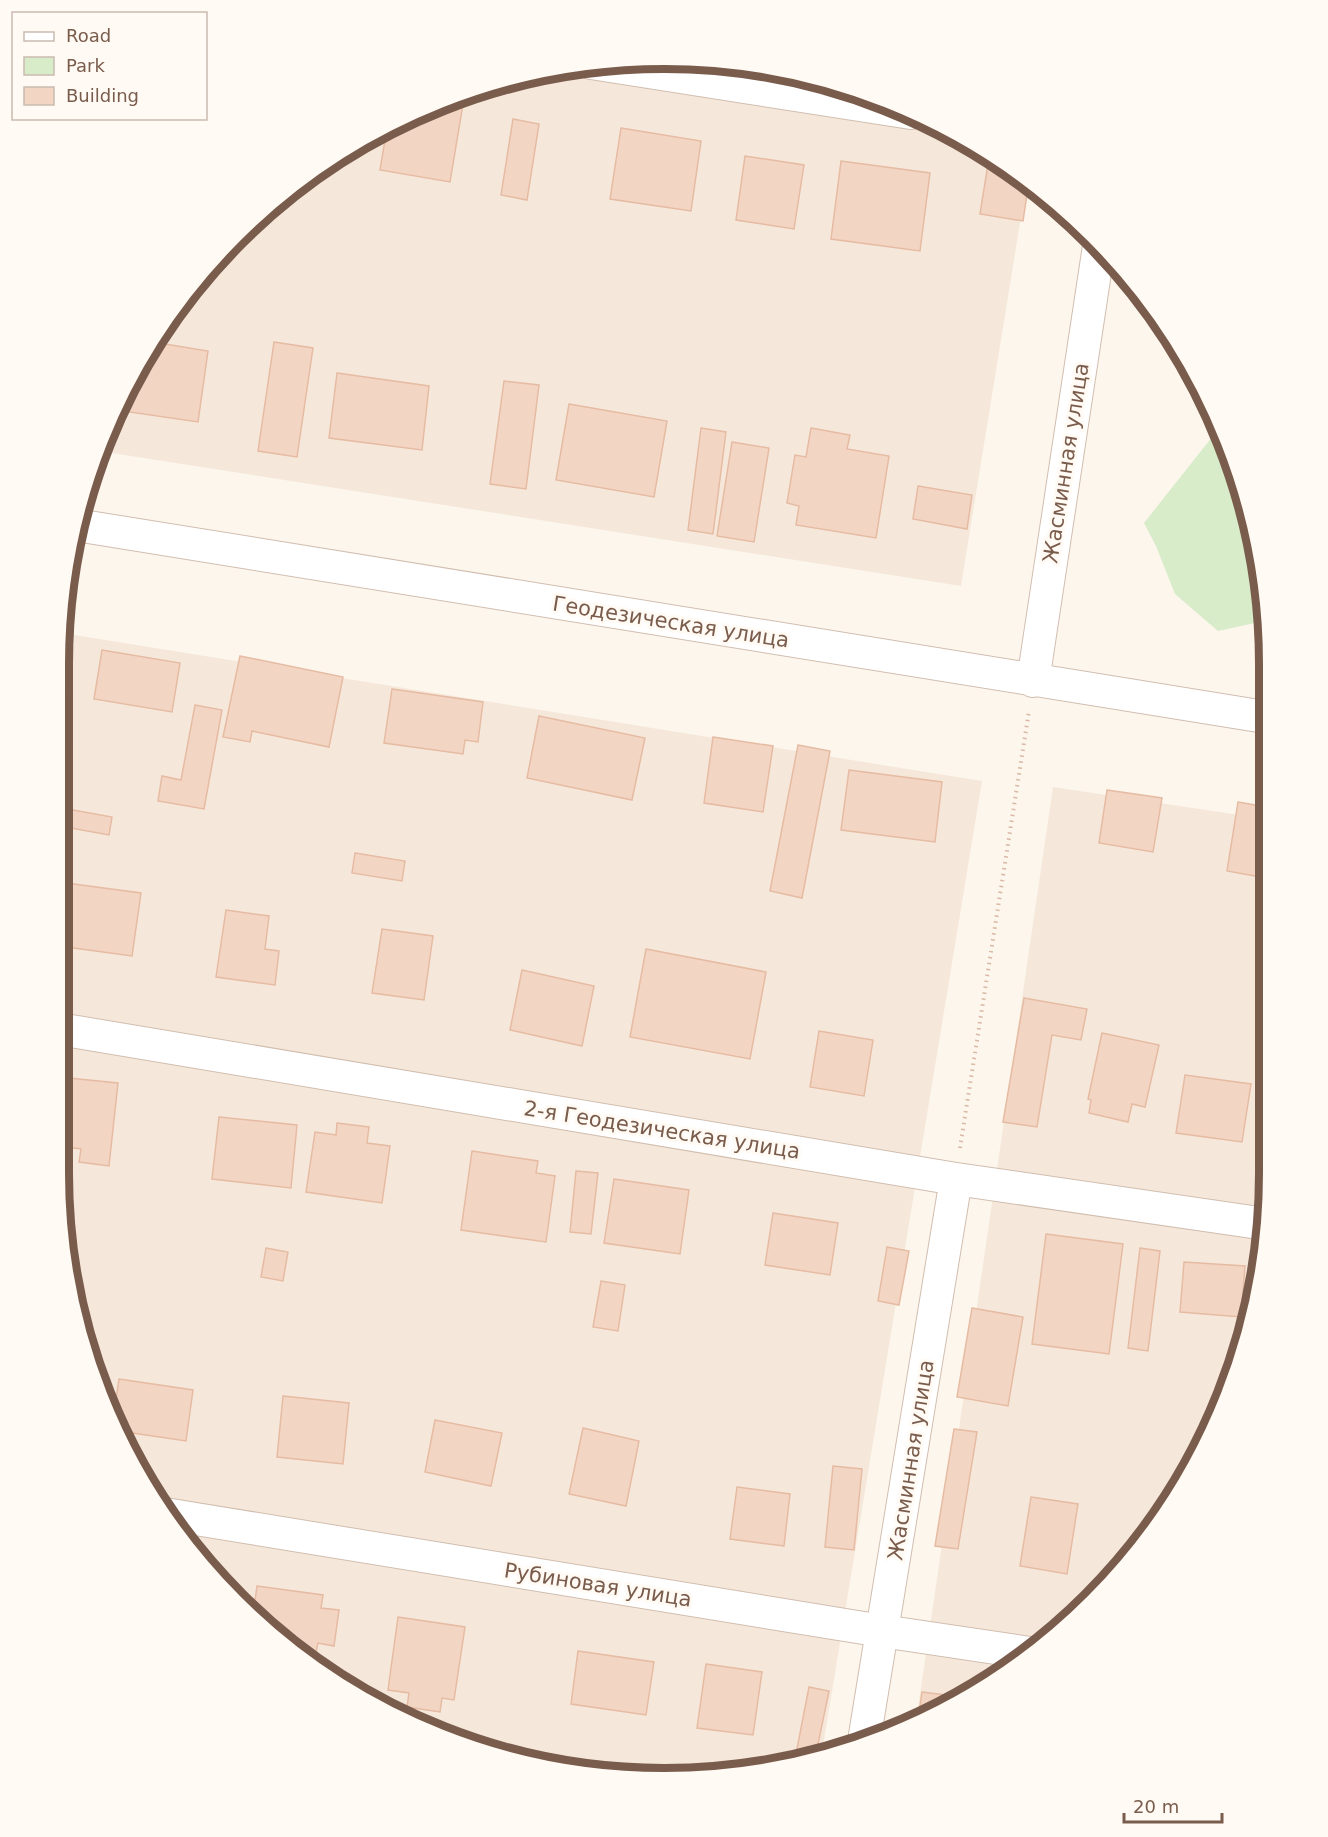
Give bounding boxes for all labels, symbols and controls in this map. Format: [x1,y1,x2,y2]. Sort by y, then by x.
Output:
legend [12,12,207,120]
text: Road [66,25,111,46]
text: Park [66,55,105,76]
text: Building [66,85,139,106]
street label: Жасминная улица [1038,361,1094,565]
street label: Геодезическая улица [551,591,791,653]
street label: 2-я Геодезическая улица [522,1096,802,1164]
street label: Жасминная улица [883,1358,939,1562]
street label: Рубиновая улица [503,1558,693,1612]
scale bar [1124,1786,1222,1824]
text: 20 m [1133,1796,1179,1817]

